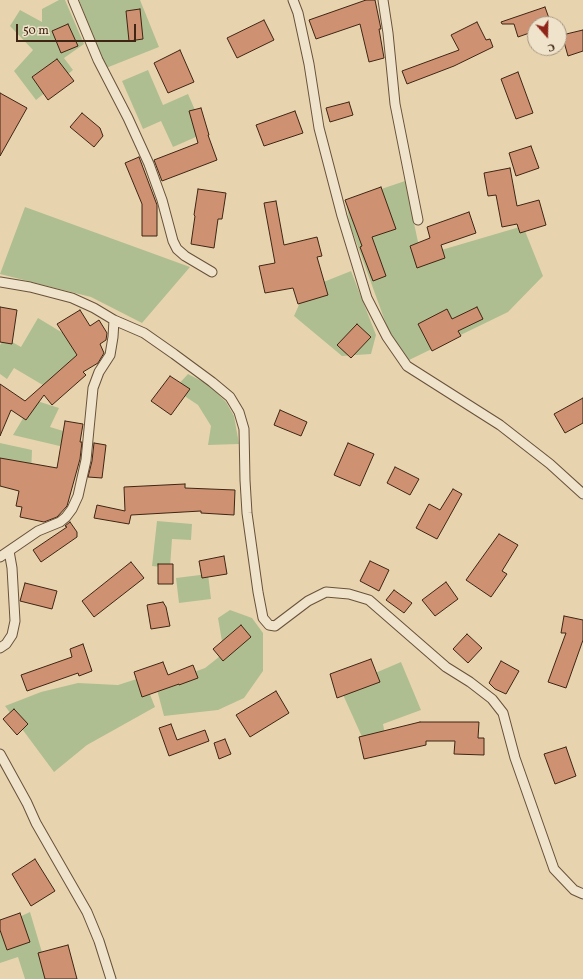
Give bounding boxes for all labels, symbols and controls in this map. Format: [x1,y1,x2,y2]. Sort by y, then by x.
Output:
scale bar [18,16,138,42]
north arrow [527,16,567,56]
text: 50 m [23,23,49,39]
text: С [545,39,557,55]

